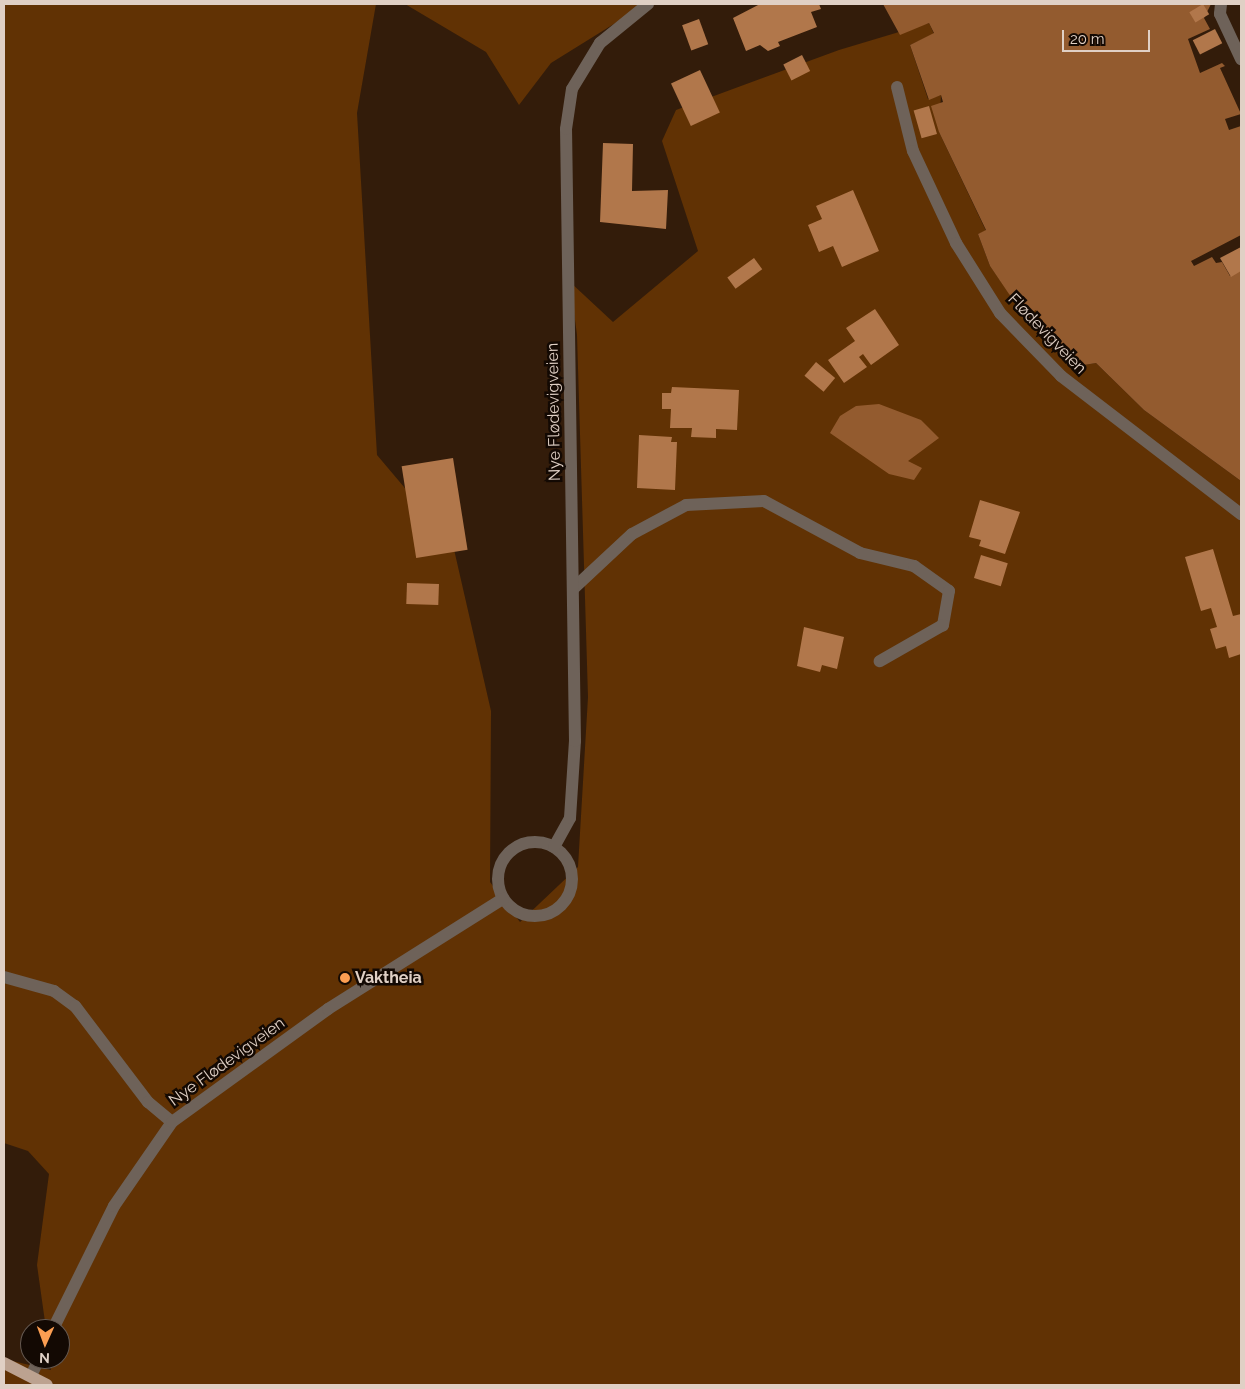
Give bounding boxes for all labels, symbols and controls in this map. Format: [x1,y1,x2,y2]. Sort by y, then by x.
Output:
scale bar [1065,20,1152,52]
text: 20 m [1070,30,1105,48]
street label: Flødevigveien [1004,290,1090,378]
street label: Nye Flødevigveien [543,343,565,481]
place label: Vaktheia [355,968,422,988]
marker: Vaktheia [339,972,351,984]
street label: Nye Flødevigveien [165,1014,289,1110]
north arrow [20,1319,70,1369]
text: N [39,1350,50,1366]

